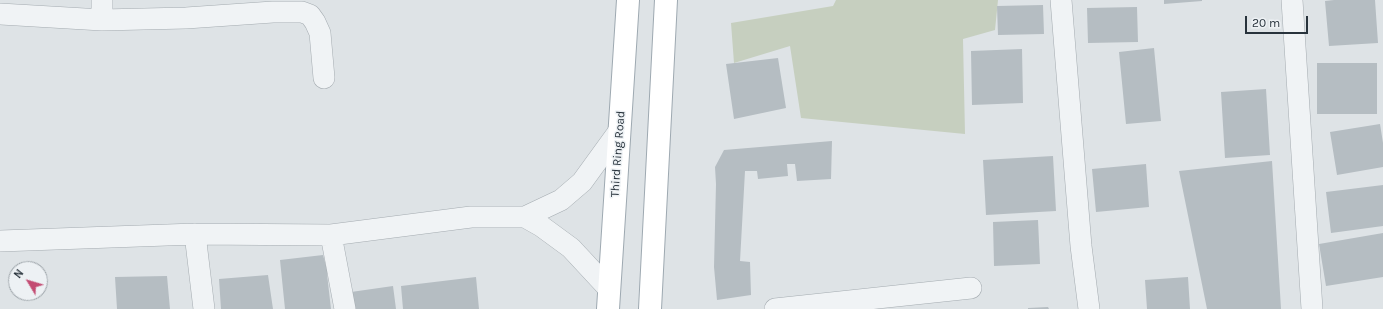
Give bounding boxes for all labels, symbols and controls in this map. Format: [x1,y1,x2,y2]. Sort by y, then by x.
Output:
scale bar [1247,8,1310,34]
text: 20 m [1252,16,1280,30]
street label: Third Ring Road [608,110,628,198]
north arrow [8,261,48,301]
text: N [11,267,26,281]

